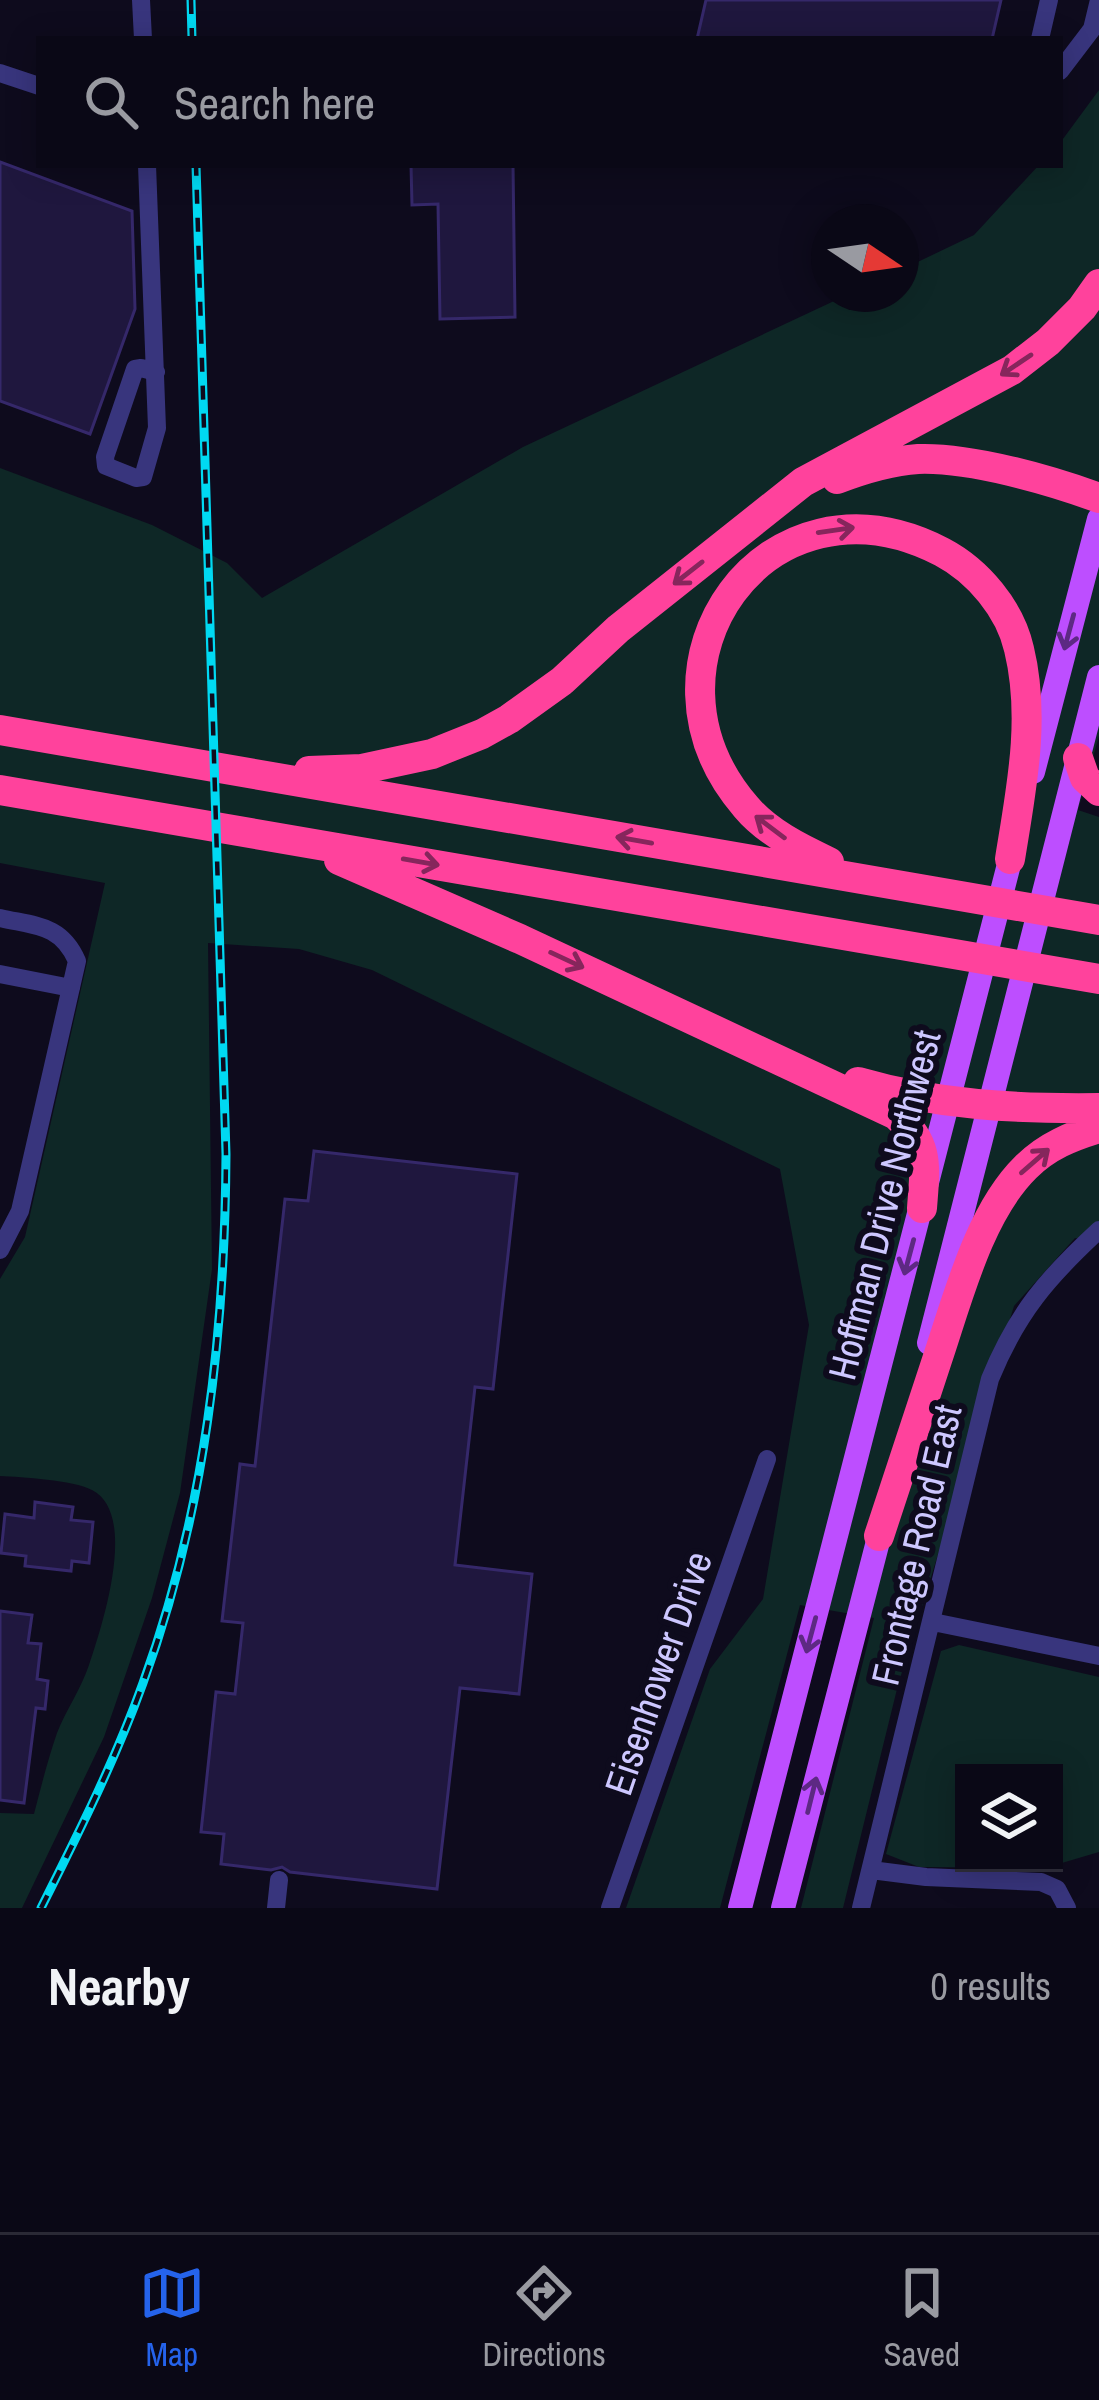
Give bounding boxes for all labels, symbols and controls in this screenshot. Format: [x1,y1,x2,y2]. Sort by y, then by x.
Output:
search box [36,36,1063,168]
icon: search [78,69,144,135]
text: Search here [174,72,375,133]
north arrow [811,204,919,312]
one-way arrow [1000,352,1033,377]
one-way arrow [816,519,855,541]
one-way arrow [673,559,704,587]
one-way arrow [1057,613,1079,651]
one-way arrow [754,815,787,840]
one-way arrow [616,828,655,851]
one-way arrow [401,852,440,875]
one-way arrow [548,950,584,972]
street label: Hoffman Drive Northwest [815,1025,953,1385]
one-way arrow [1019,1147,1050,1175]
one-way arrow [897,1237,919,1275]
street label: Frontage Road East [858,1400,974,1690]
street label: Eisenhower Drive [592,1544,724,1802]
one-way arrow [799,1615,821,1653]
map controls [955,1764,1063,1872]
button: layers [955,1764,1063,1872]
one-way arrow [802,1776,824,1814]
text: Nearby [48,1952,190,2021]
text: 0 results [930,1960,1051,2012]
tab: Map [139,2260,205,2376]
tab: Directions [482,2260,606,2376]
tab: Saved [883,2260,960,2376]

